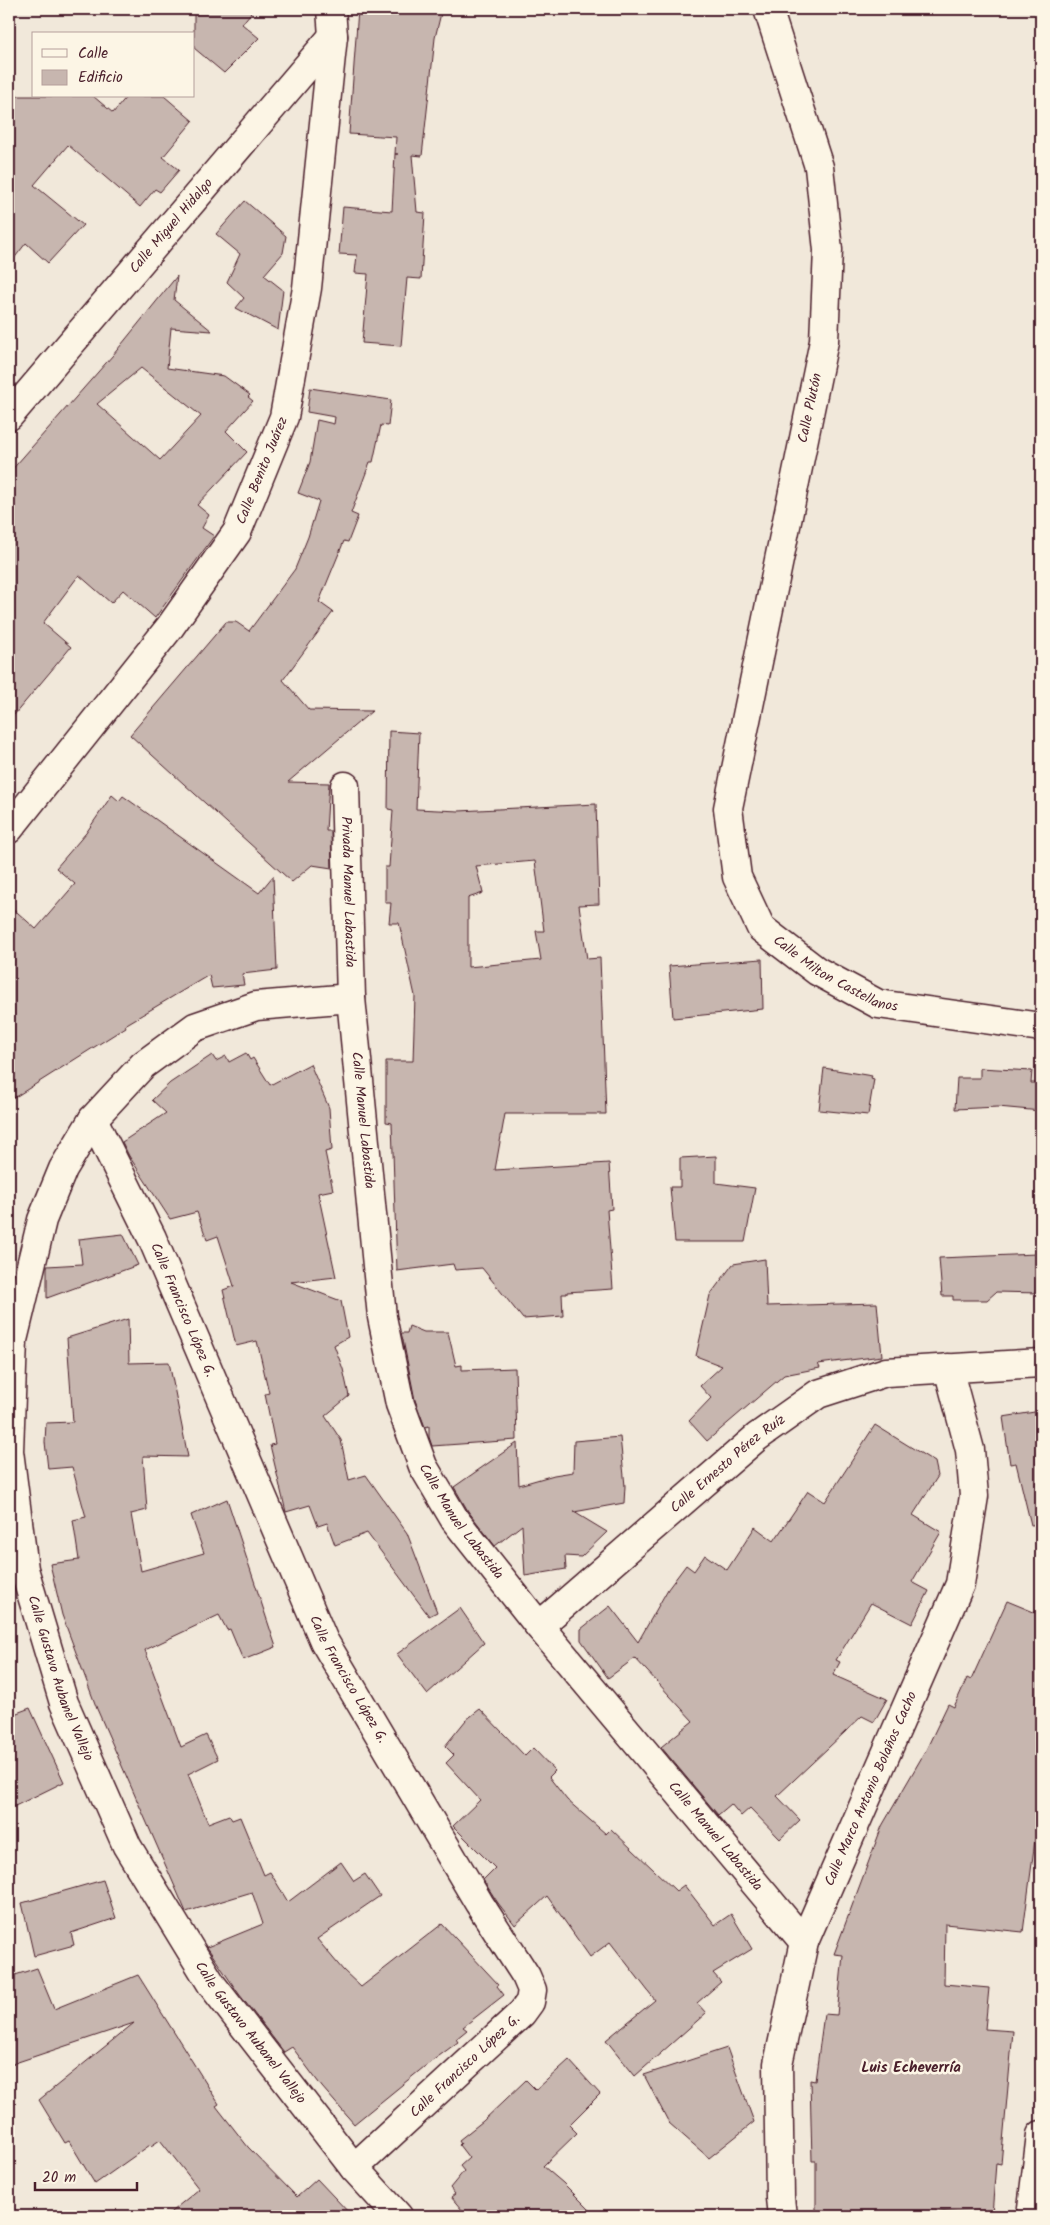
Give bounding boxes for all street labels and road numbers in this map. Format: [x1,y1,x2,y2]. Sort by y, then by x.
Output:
street label: Calle Miguel Hidalgo [124,173,218,278]
street label: Calle Plutón [792,371,828,445]
street label: Calle Benito Juárez [230,413,294,528]
street label: Privada Manuel Labastida [335,816,361,968]
street label: Calle Milton Castellanos [768,930,899,1018]
street label: Calle Manuel Labastida [345,1051,380,1190]
street label: Calle Francisco López G. [144,1239,221,1381]
street label: Calle Ernesto Pérez Ruíz [665,1409,790,1519]
street label: Calle Manuel Labastida [413,1459,509,1584]
street label: Calle Gustavo Aubanel Vallejo [22,1593,99,1765]
street label: Calle Francisco López G. [303,1612,393,1747]
street label: Calle Marco Antonio Bolaños Cacho [819,1688,923,1890]
street label: Calle Manuel Labastida [663,1777,768,1896]
street label: Calle Gustavo Aubanel Vallejo [189,1957,312,2109]
street label: Calle Francisco López G. [405,2009,525,2123]

